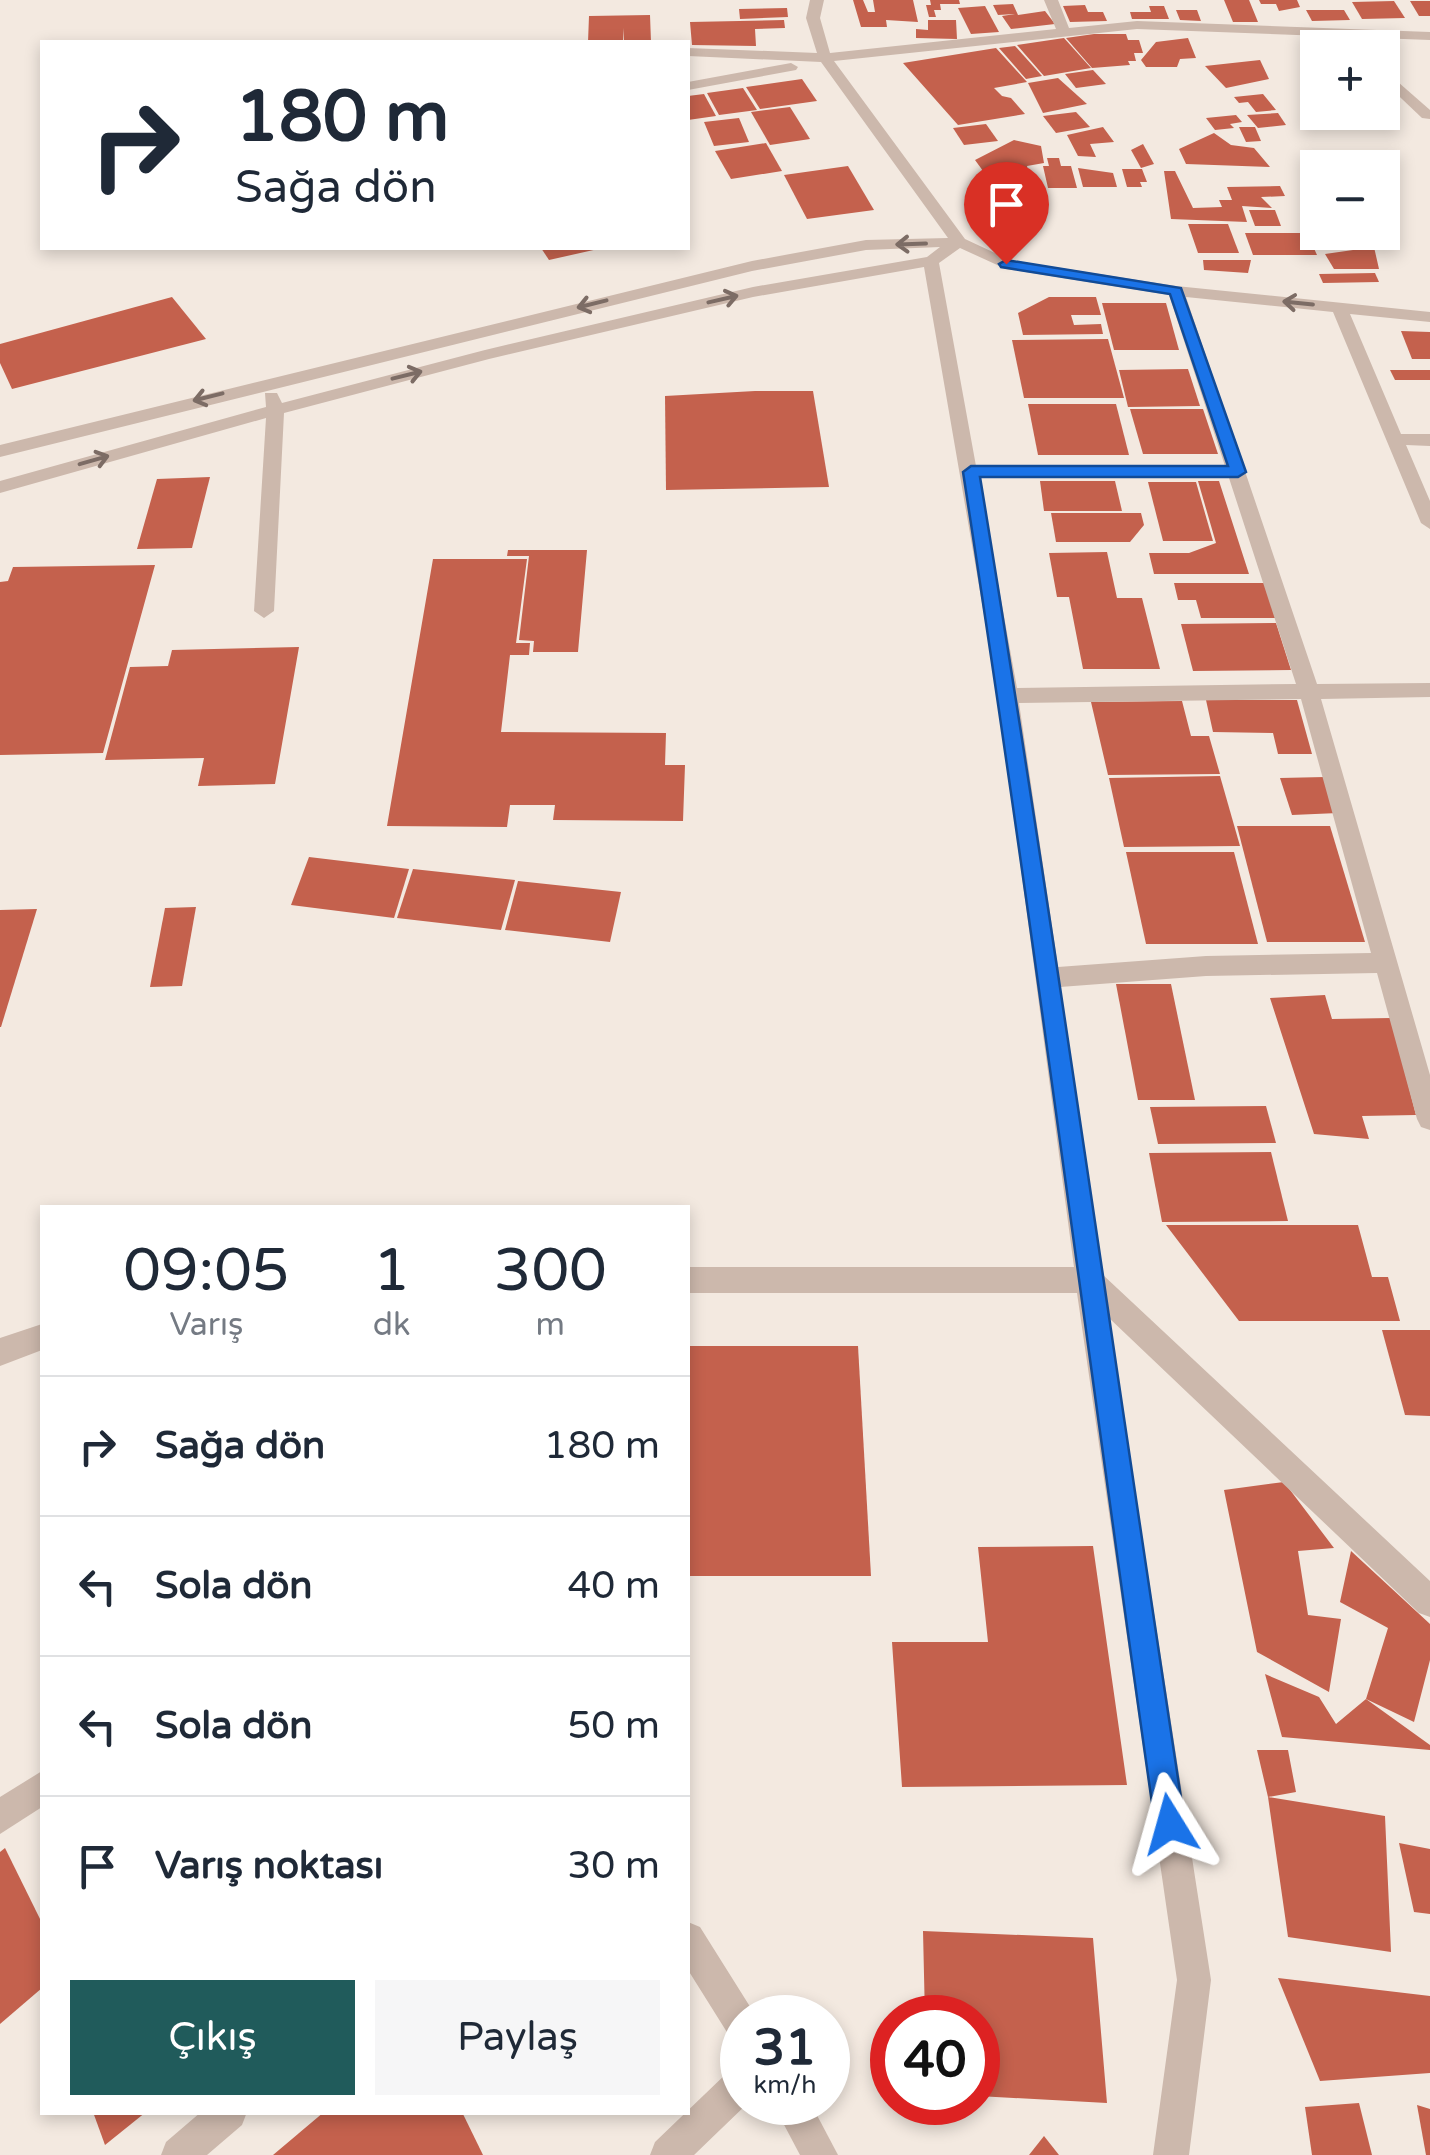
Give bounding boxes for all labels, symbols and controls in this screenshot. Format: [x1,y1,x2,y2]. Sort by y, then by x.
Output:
map controls [1300,30,1400,250]
button: + [1300,30,1400,130]
text: 180 m [235,76,449,160]
icon: right [70,80,200,210]
button: − [1300,150,1400,250]
text: Sağa dön [235,161,437,215]
pin [964,162,1049,265]
icon: arrive [979,177,1034,232]
one-way arrow [895,234,927,253]
one-way arrow [707,289,739,308]
one-way arrow [1283,293,1315,312]
one-way arrow [577,296,609,314]
one-way arrow [391,365,422,384]
one-way arrow [193,389,224,408]
one-way arrow [78,450,109,468]
text: 09:05 [123,1235,290,1307]
text: 1 [373,1235,410,1307]
text: 300 [494,1235,607,1307]
text: Varış [169,1306,243,1344]
text: dk [373,1306,410,1344]
text: m [536,1306,565,1344]
icon: right [70,1419,125,1474]
text: Sağa dön [155,1423,325,1469]
text: 180 m [544,1423,660,1469]
icon: left [70,1559,125,1614]
text: Sola dön [155,1563,312,1609]
text: 40 m [568,1563,660,1609]
icon: left [70,1699,125,1754]
text: Sola dön [155,1703,312,1749]
text: 50 m [568,1703,660,1749]
position arrow [1118,1772,1222,1876]
icon: arrive [70,1839,125,1894]
text: Varış noktası [155,1843,383,1889]
text: 30 m [568,1843,660,1889]
button: Çıkış [70,1980,355,2095]
button: Paylaş [375,1980,660,2095]
speed limit sign: 40 [870,1995,1000,2125]
text: 31 [754,2018,816,2078]
text: km/h [754,2070,816,2100]

